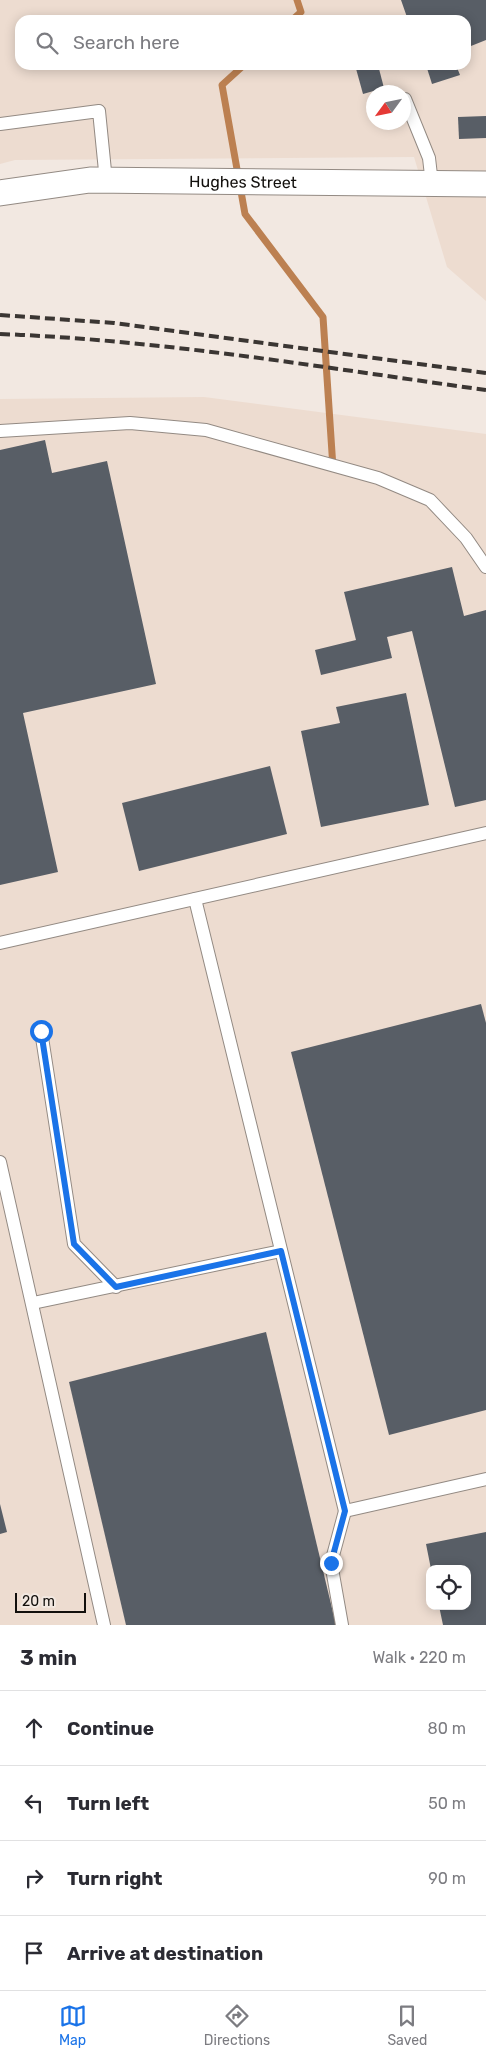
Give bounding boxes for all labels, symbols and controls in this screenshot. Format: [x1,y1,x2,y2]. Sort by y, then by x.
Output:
search box [15,15,471,70]
icon: search [33,29,61,57]
text: Search here [73,31,180,54]
north arrow [366,85,411,130]
street label: Hughes Street [189,172,297,192]
route start [30,1020,53,1043]
route end [320,1552,343,1575]
map controls [426,1565,471,1610]
button: locate [426,1565,471,1610]
scale bar [15,1590,86,1613]
text: 20 m [22,1593,55,1610]
text: 3 min [20,1645,77,1670]
text: Walk · 220 m [373,1648,466,1667]
icon: ahead [20,1714,48,1742]
text: Continue [67,1717,154,1740]
text: 80 m [428,1719,466,1738]
icon: left [20,1789,48,1817]
text: Turn left [67,1792,149,1815]
text: 50 m [428,1794,466,1813]
icon: right [20,1864,48,1892]
text: Turn right [67,1867,162,1890]
text: 90 m [428,1869,466,1888]
icon: arrive [20,1939,48,1967]
text: Arrive at destination [67,1942,263,1965]
tab: Map [59,2002,87,2049]
tab: Directions [204,2002,270,2049]
tab: Saved [387,2002,427,2049]

